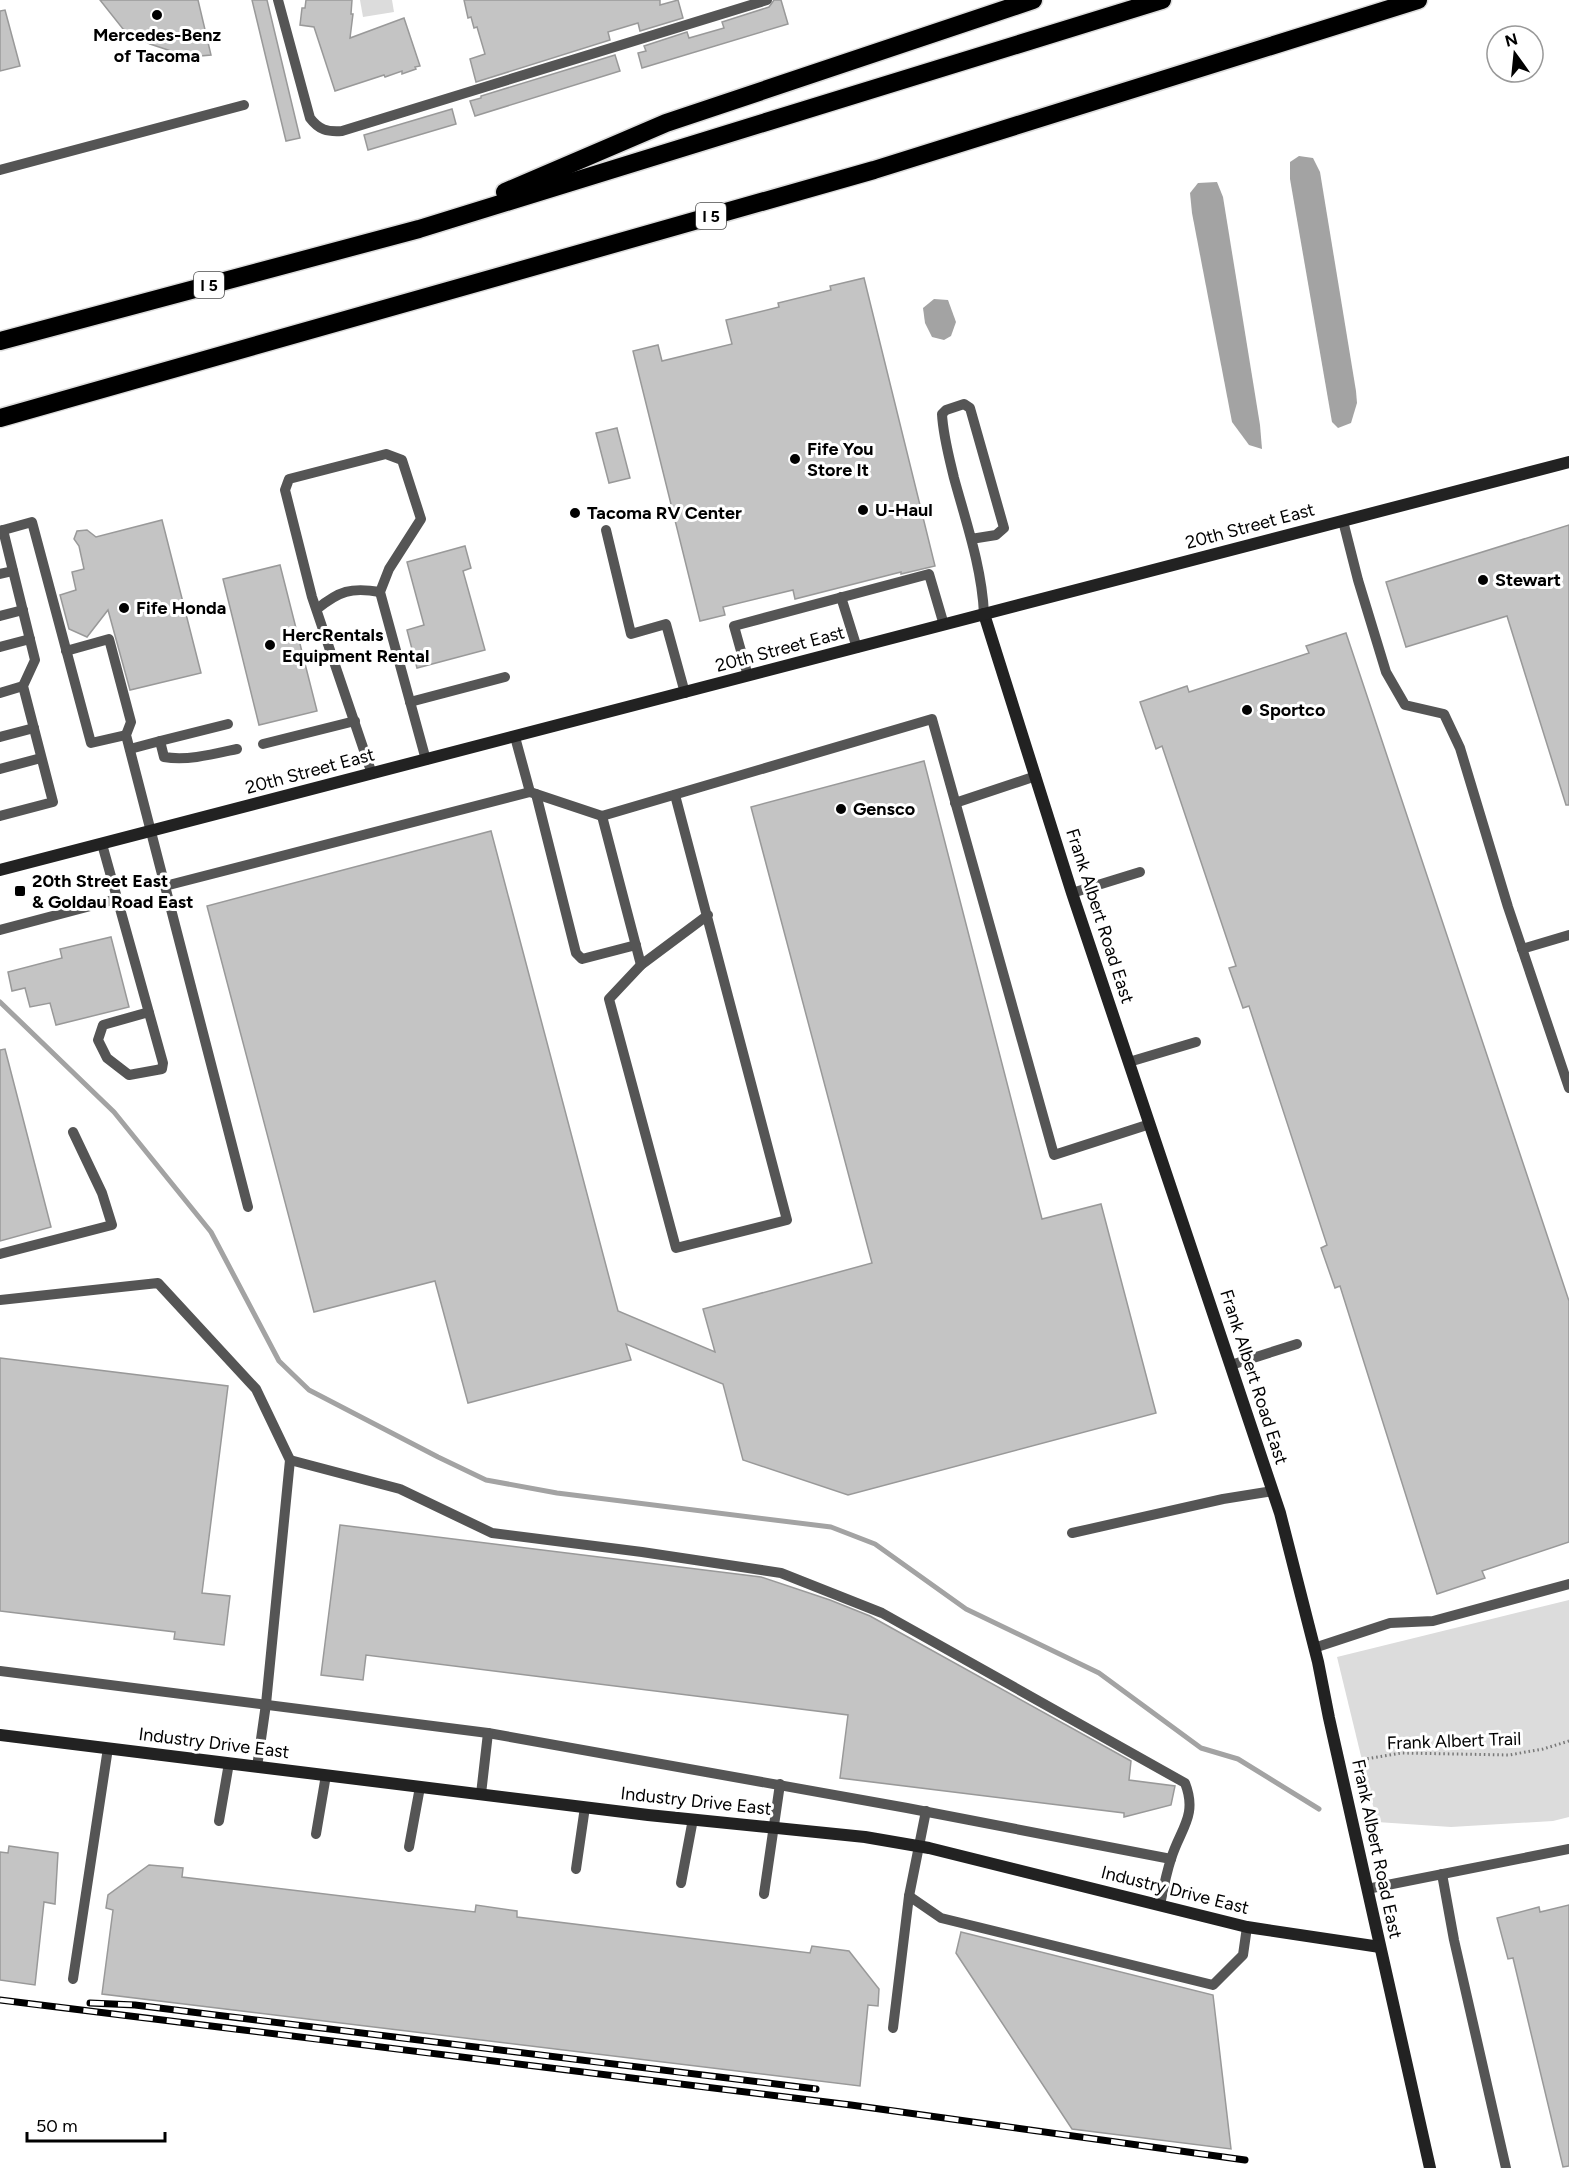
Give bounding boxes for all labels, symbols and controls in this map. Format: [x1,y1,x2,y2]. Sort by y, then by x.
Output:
marker: Mercedes-Benz of Tacoma [150,8,164,22]
place label: Mercedes-Benz of Tacoma [93,24,222,67]
north arrow [1485,24,1545,84]
text: N [1503,29,1520,51]
road number: I 5 [696,203,726,229]
road number: I 5 [194,272,224,298]
place label: Fife You Store It [807,438,874,481]
marker: Fife You Store It [788,452,802,466]
street label: 20th Street East [1183,498,1317,554]
place label: U-Haul [875,499,933,521]
place label: Tacoma RV Center [587,502,742,524]
marker: U-Haul [856,503,870,517]
marker: Tacoma RV Center [568,506,582,520]
place label: Stewart [1495,569,1561,591]
marker: Stewart [1476,573,1490,587]
place label: Fife Honda [136,597,226,619]
marker: Fife Honda [117,601,131,615]
street label: 20th Street East [713,621,847,677]
place label: HercRentals Equipment Rental [282,624,429,667]
marker: HercRentals Equipment Rental [263,638,277,652]
place label: Sportco [1259,699,1325,721]
marker: Sportco [1240,703,1254,717]
street label: 20th Street East [243,743,377,799]
place label: Gensco [853,798,915,820]
marker: Gensco [834,802,848,816]
street label: Frank Albert Road East [1061,826,1139,1007]
place label: 20th Street East & Goldau Road East [32,870,193,913]
marker: 20th Street East & Goldau Road East [13,884,27,898]
street label: Frank Albert Road East [1215,1287,1293,1468]
street label: Industry Drive East [137,1723,291,1763]
street label: Frank Albert Trail [1386,1728,1522,1754]
street label: Frank Albert Road East [1347,1757,1407,1941]
street label: Industry Drive East [619,1782,773,1820]
street label: Industry Drive East [1099,1861,1251,1919]
scale bar [27,2105,165,2143]
text: 50 m [36,2115,78,2137]

